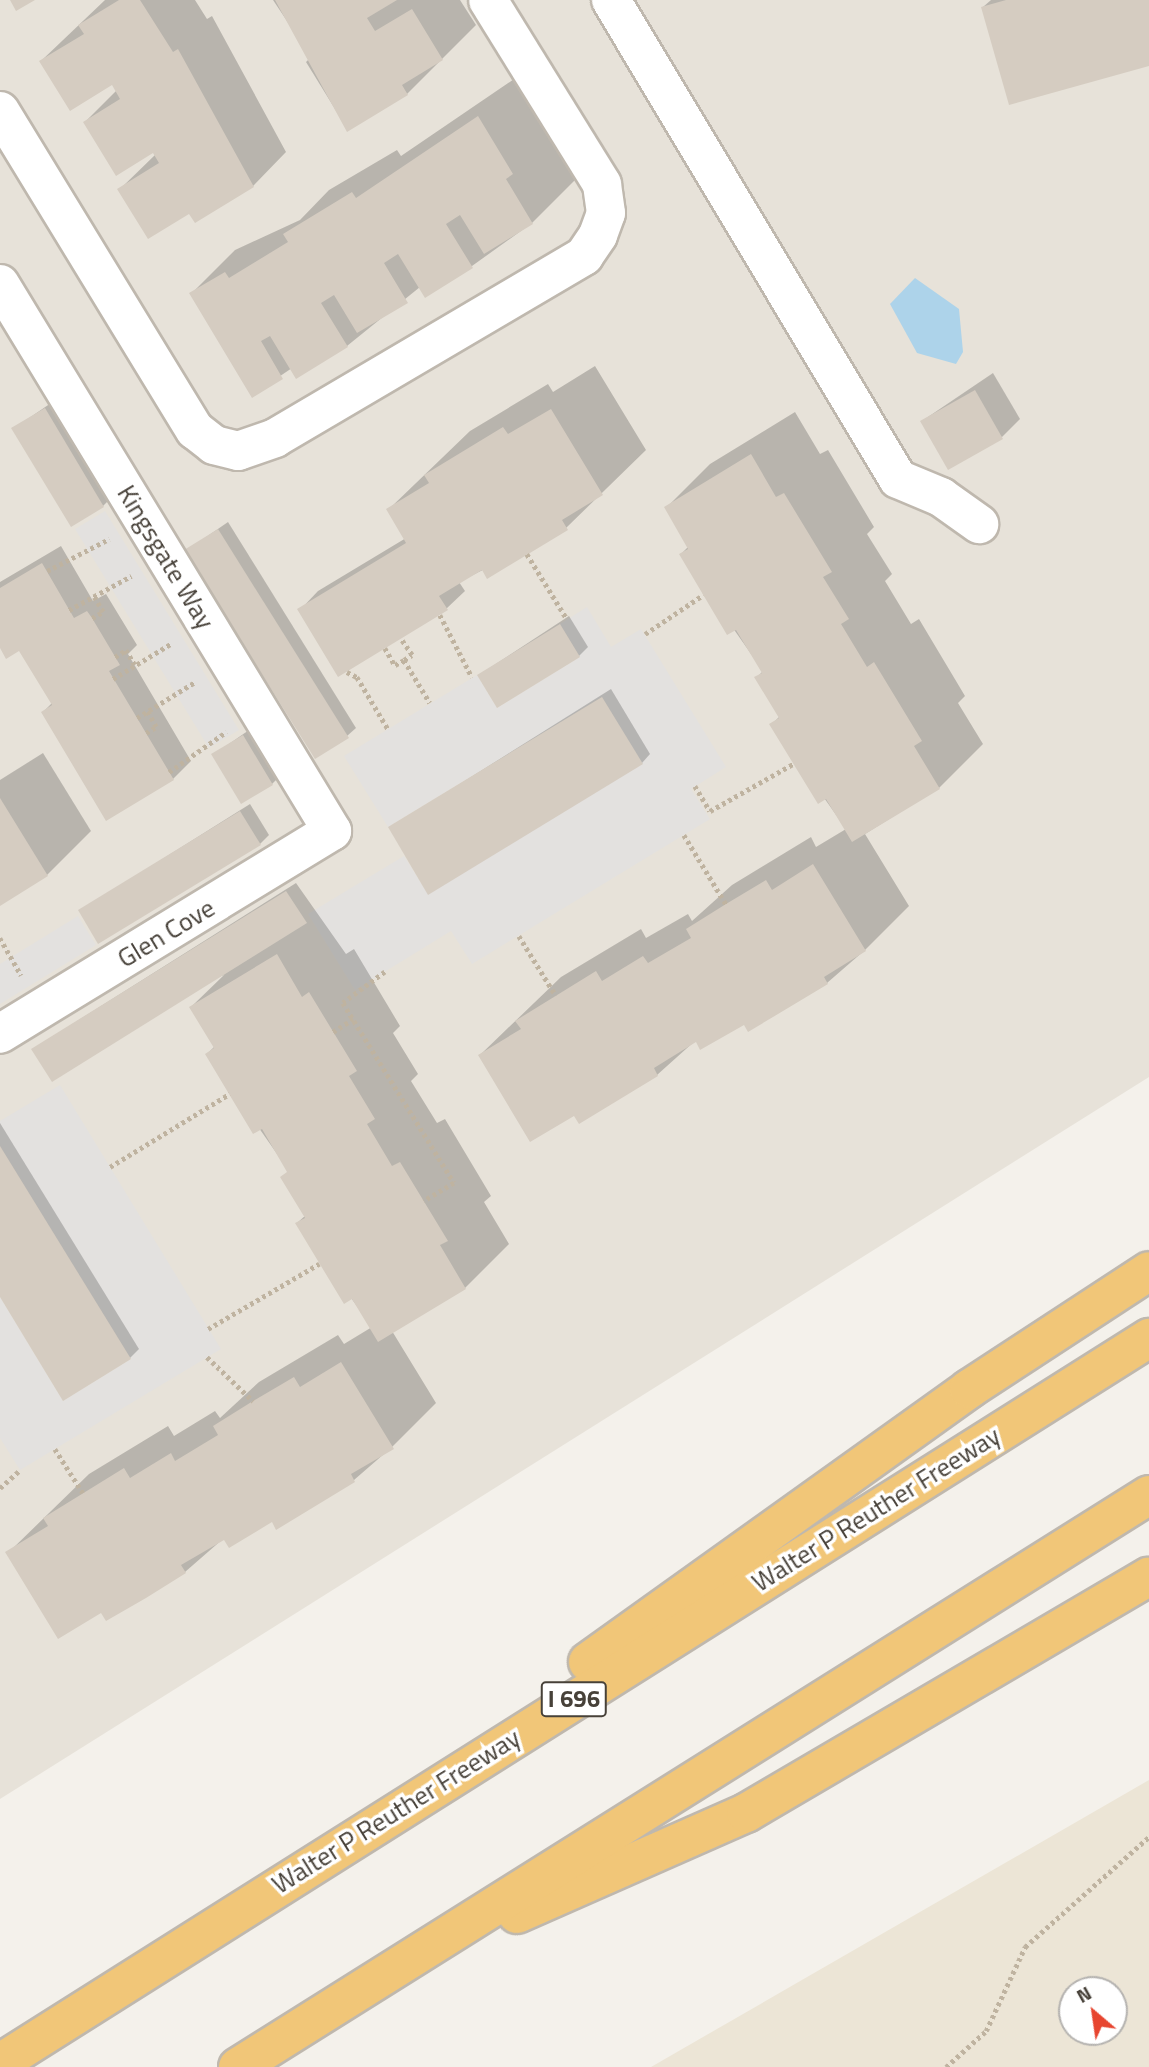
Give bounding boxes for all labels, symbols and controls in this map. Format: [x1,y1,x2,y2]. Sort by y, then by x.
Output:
street label: Kingsgate Way [111,479,221,635]
street label: Glen Cove [112,892,220,974]
street label: Walter P Reuther Freeway [746,1420,1006,1598]
road number: I 696 [541,1679,607,1720]
street label: Walter P Reuther Freeway [266,1722,526,1900]
north arrow [1058,1976,1128,2046]
text: N [1071,1978,1096,2010]

